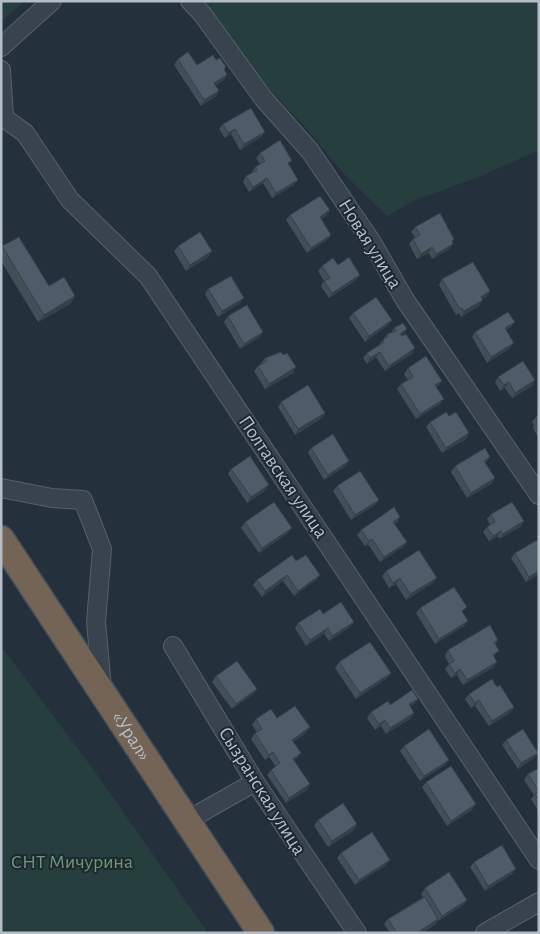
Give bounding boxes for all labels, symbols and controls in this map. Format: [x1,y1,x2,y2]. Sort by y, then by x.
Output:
street label: Новая улица [335,196,405,292]
street label: Полтавская улица [235,412,331,542]
street label: «Урал» [108,708,154,764]
street label: Сызранская улица [215,723,309,859]
park label: СНТ Мичурина [11,852,133,872]

